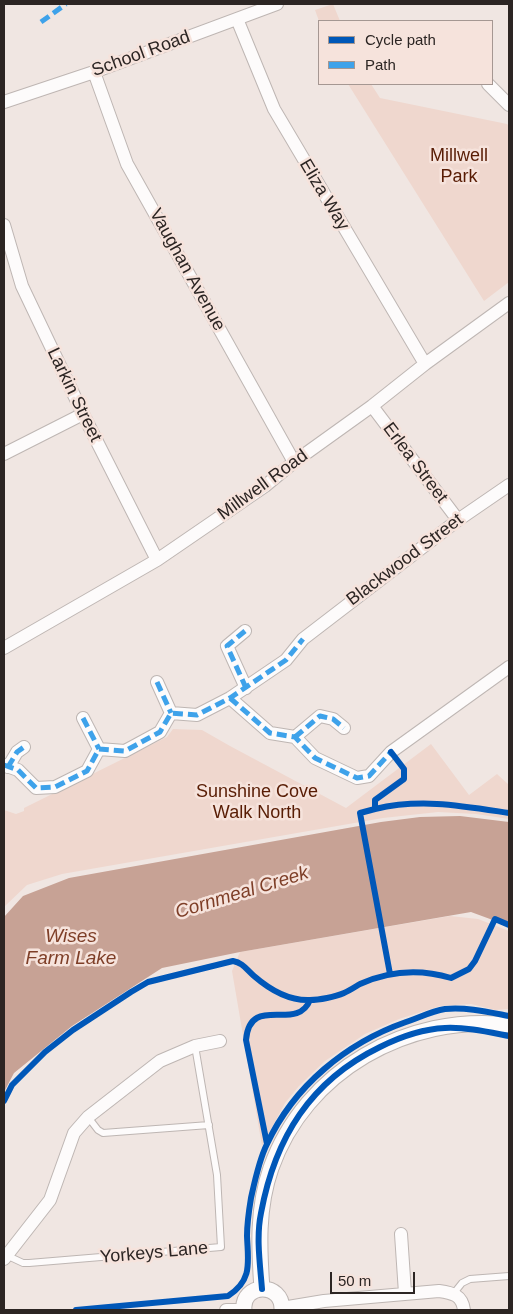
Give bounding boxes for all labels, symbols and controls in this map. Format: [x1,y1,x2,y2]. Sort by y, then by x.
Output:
legend [318,20,493,85]
street label: School Road [89,26,193,82]
text: Cycle path [365,31,436,48]
text: Path [365,56,396,73]
park label: Millwell Park [430,145,488,188]
street label: Eliza Way [294,155,354,235]
street label: Vaughan Avenue [144,205,230,335]
street label: Larkin Street [42,344,106,446]
street label: Erlea Street [378,419,452,507]
street label: Millwell Road [214,445,312,525]
street label: Blackwood Street [343,509,467,611]
park label: Sunshine Cove Walk North [196,781,318,824]
water label: Cornmeal Creek [173,862,311,924]
water label: Wises Farm Lake [26,926,116,970]
street label: Yorkeys Lane [99,1238,209,1268]
scale bar [333,1262,418,1294]
text: 50 m [338,1272,371,1289]

